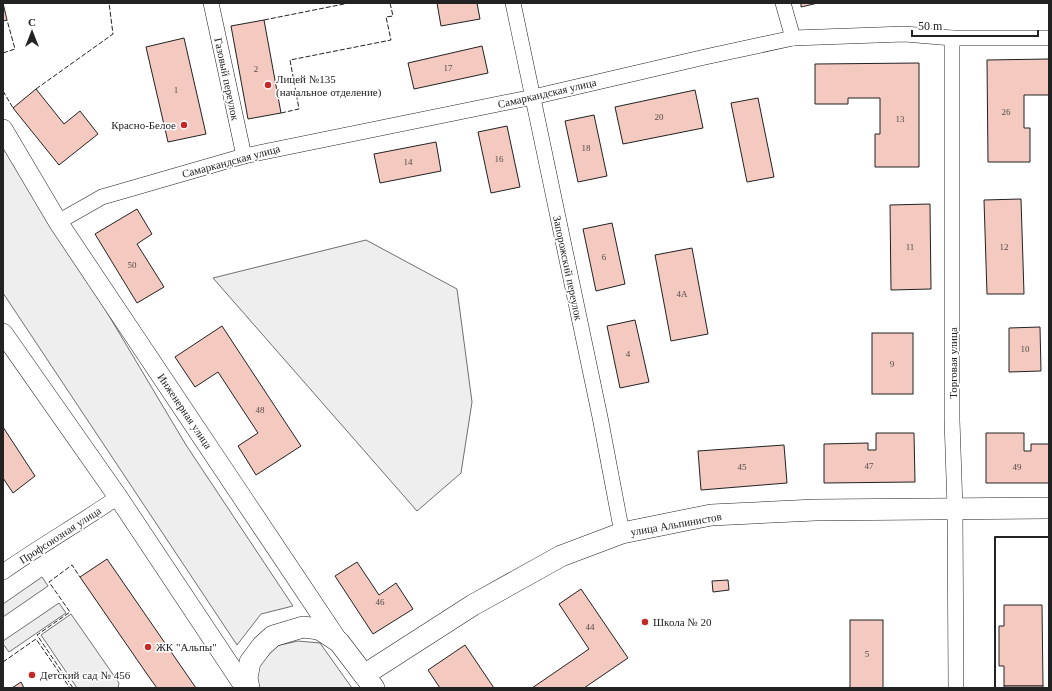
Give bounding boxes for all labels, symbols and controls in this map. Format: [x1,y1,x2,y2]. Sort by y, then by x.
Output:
north arrow [12,12,52,52]
scale bar [912,12,1038,38]
text: С [28,16,36,28]
text: 50 m [918,19,943,33]
street label: Газовый переулок [212,37,242,122]
house number: 17 [444,63,453,73]
house number: 2 [254,64,258,74]
place label: Лицей №135 (начальное отделение) [276,73,382,99]
street label: Самаркандская улица [496,76,598,110]
marker: Лицей №135 (начальное отделение) [263,80,273,90]
house number: 1 [174,85,178,95]
house number: 26 [1002,107,1011,117]
house number: 20 [655,112,664,122]
house number: 13 [896,114,905,124]
place label: Красно-Белое [111,119,176,131]
marker: Красно-Белое [179,120,189,130]
street label: Самаркандская улица [181,142,281,180]
house number: 18 [582,143,591,153]
house number: 16 [495,154,504,164]
house number: 14 [404,157,413,167]
street label: Запорожский переулок [551,215,585,322]
house number: 11 [906,242,914,252]
house number: 12 [1000,242,1009,252]
house number: 6 [602,252,607,262]
house number: 50 [128,260,137,270]
house number: 4А [677,289,688,299]
street label: Торговая улица [947,327,959,399]
house number: 10 [1021,344,1030,354]
house number: 4 [626,349,631,359]
house number: 9 [890,359,895,369]
street label: Инженерная улица [155,371,215,451]
house number: 48 [256,405,265,415]
house number: 47 [865,461,874,471]
house number: 45 [738,462,747,472]
house number: 49 [1013,462,1022,472]
street label: Профсоюзная улица [17,504,103,566]
street label: улица Альпинистов [630,510,722,538]
house number: 46 [376,597,385,607]
place label: Школа № 20 [653,616,712,628]
marker: Школа № 20 [640,617,650,627]
house number: 44 [586,622,595,632]
place label: ЖК "Альпы" [156,641,217,653]
marker: ЖК "Альпы" [143,642,153,652]
house number: 5 [865,649,870,659]
place label: Детский сад № 456 [40,669,131,681]
marker: Детский сад № 456 [27,670,37,680]

